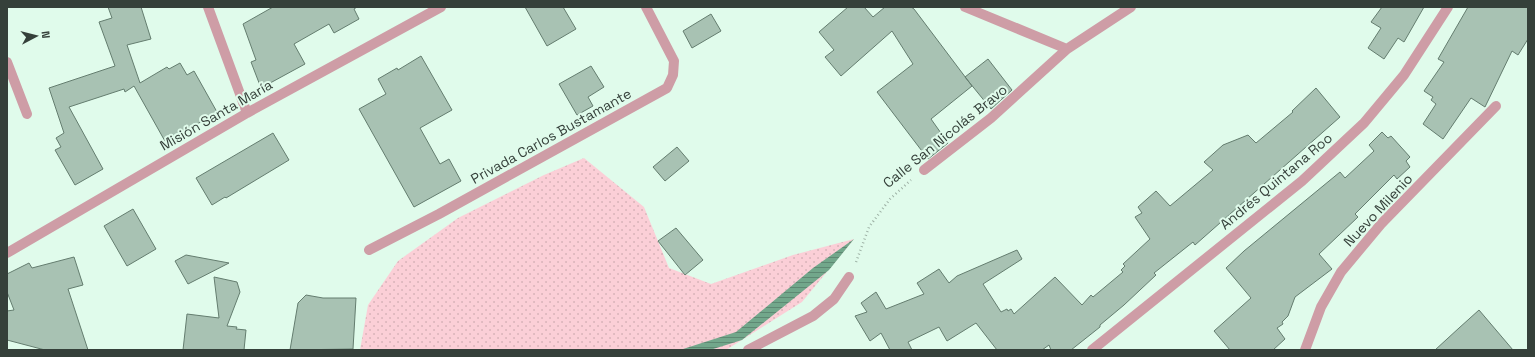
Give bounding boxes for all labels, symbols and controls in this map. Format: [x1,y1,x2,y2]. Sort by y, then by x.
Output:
north arrow [16,16,56,56]
text: N [39,30,53,39]
street label: Misión Santa María [156,75,276,155]
street label: Calle San Nicolás Bravo [879,80,1011,192]
street label: Privada Carlos Bustamante [468,84,634,188]
street label: Andrés Quintana Roo [1216,129,1336,233]
street label: Nuevo Milenio [1340,170,1416,250]

